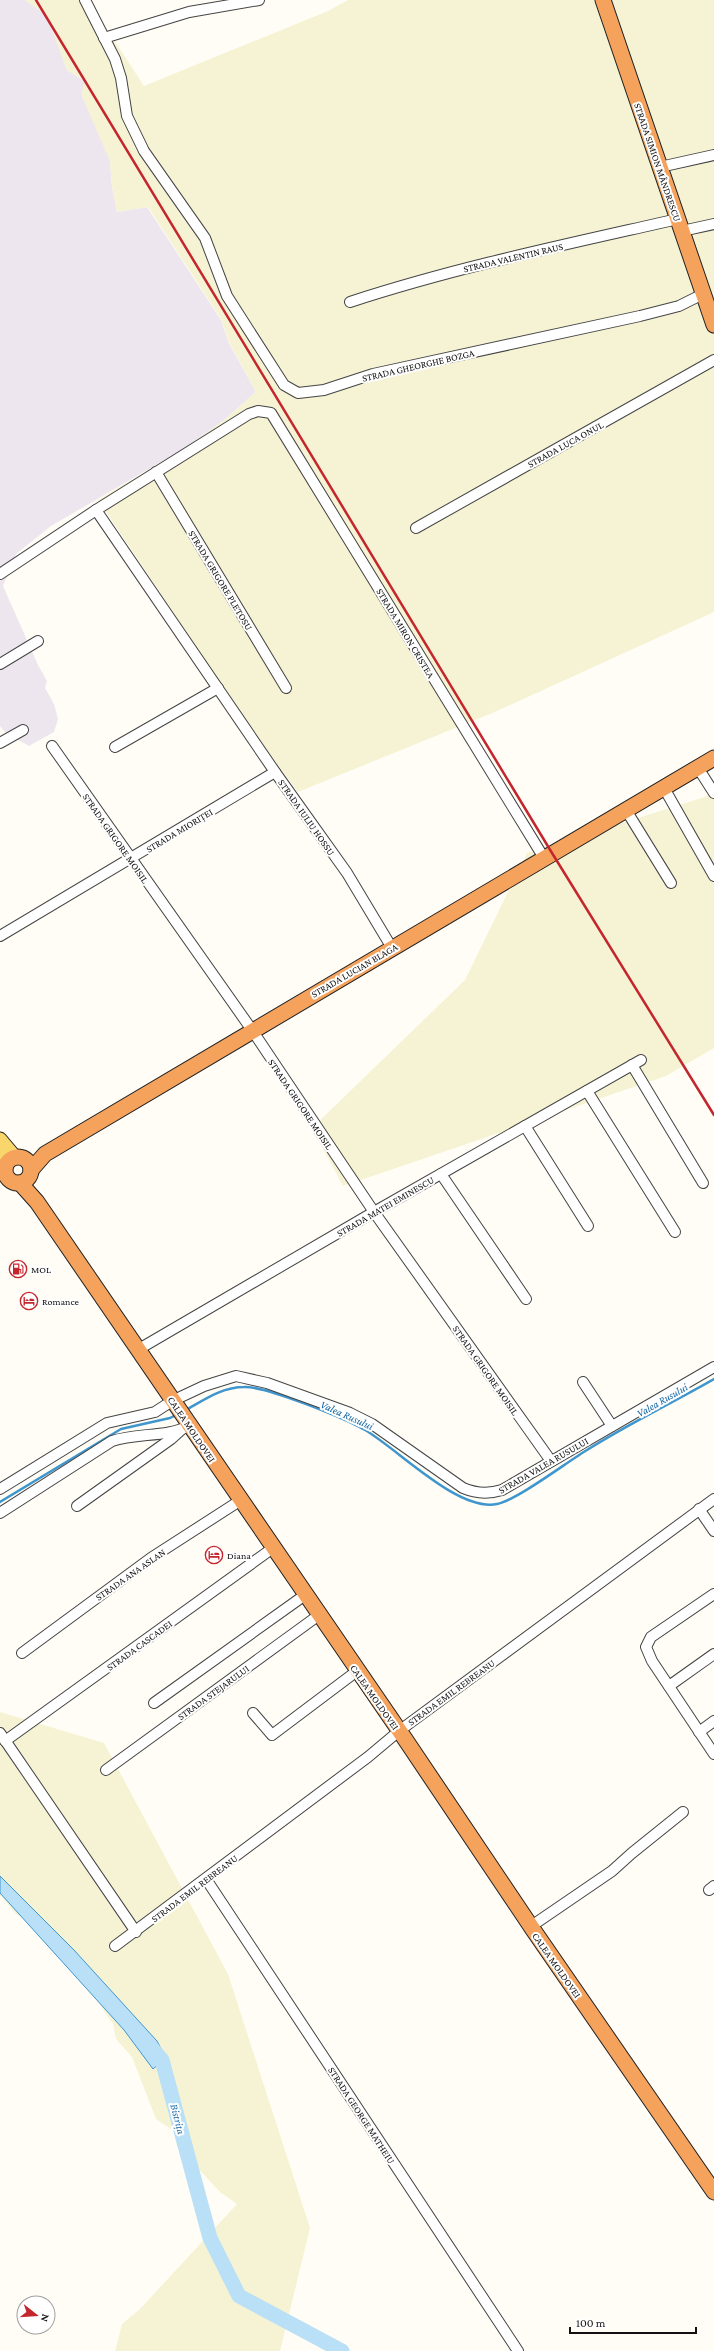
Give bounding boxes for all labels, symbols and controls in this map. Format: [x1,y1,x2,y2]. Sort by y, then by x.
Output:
street label: STRADA SIMION MÂNDRESCU [632,101,683,223]
street label: STRADA VALENTIN RAUS [462,241,564,274]
street label: STRADA GHEORGHE BOZGA [361,347,476,384]
street label: STRADA LUCA ONUL [526,419,605,470]
street label: STRADA GRIGORE PLETOSU [186,528,255,633]
street label: STRADA MIRON CRISTEA [374,586,437,680]
street label: STRADA IULIU HOSSU [276,777,337,858]
street label: STRADA GRIGORE MOISIL [80,791,151,885]
street label: STRADA MIORIȚEI [144,806,215,855]
street label: STRADA LUCIAN BLAGA [309,941,400,1000]
street label: STRADA GRIGORE MOISIL [266,1057,335,1152]
street label: STRADA MATEI EMINESCU [335,1174,436,1239]
fuel station icon: MOL [8,1259,28,1279]
place label: MOL [31,1264,51,1275]
hotel icon: Romance [19,1291,39,1311]
place label: Romance [42,1296,80,1307]
street label: STRADA GRIGORE MOISIL [450,1323,521,1417]
water label: Valea Rusului [635,1381,690,1419]
street label: CALEA MOLDOVEI [166,1394,218,1464]
water label: Valea Rusului [319,1398,375,1432]
street label: STRADA VALEA RUSULUI [496,1435,590,1496]
hotel icon: Diana [204,1545,224,1565]
street label: STRADA ANA ASLAN [93,1546,168,1603]
place label: Diana [227,1550,251,1561]
street label: STRADA CASCADEI [105,1618,174,1673]
street label: STRADA EMIL REBREANU [406,1657,497,1728]
street label: STRADA STEJARULUI [175,1663,251,1722]
street label: CALEA MOLDOVEI [348,1663,401,1732]
street label: STRADA EMIL REBREANU [149,1852,240,1924]
street label: CALEA MOLDOVEI [530,1931,583,2000]
street label: STRADA GEORGE MATHEIU [326,2065,397,2166]
water label: Bistrița [166,2103,188,2136]
north arrow [16,2295,56,2335]
scale bar [570,2309,696,2335]
text: N [39,2313,52,2324]
text: 100 m [576,2316,606,2330]

